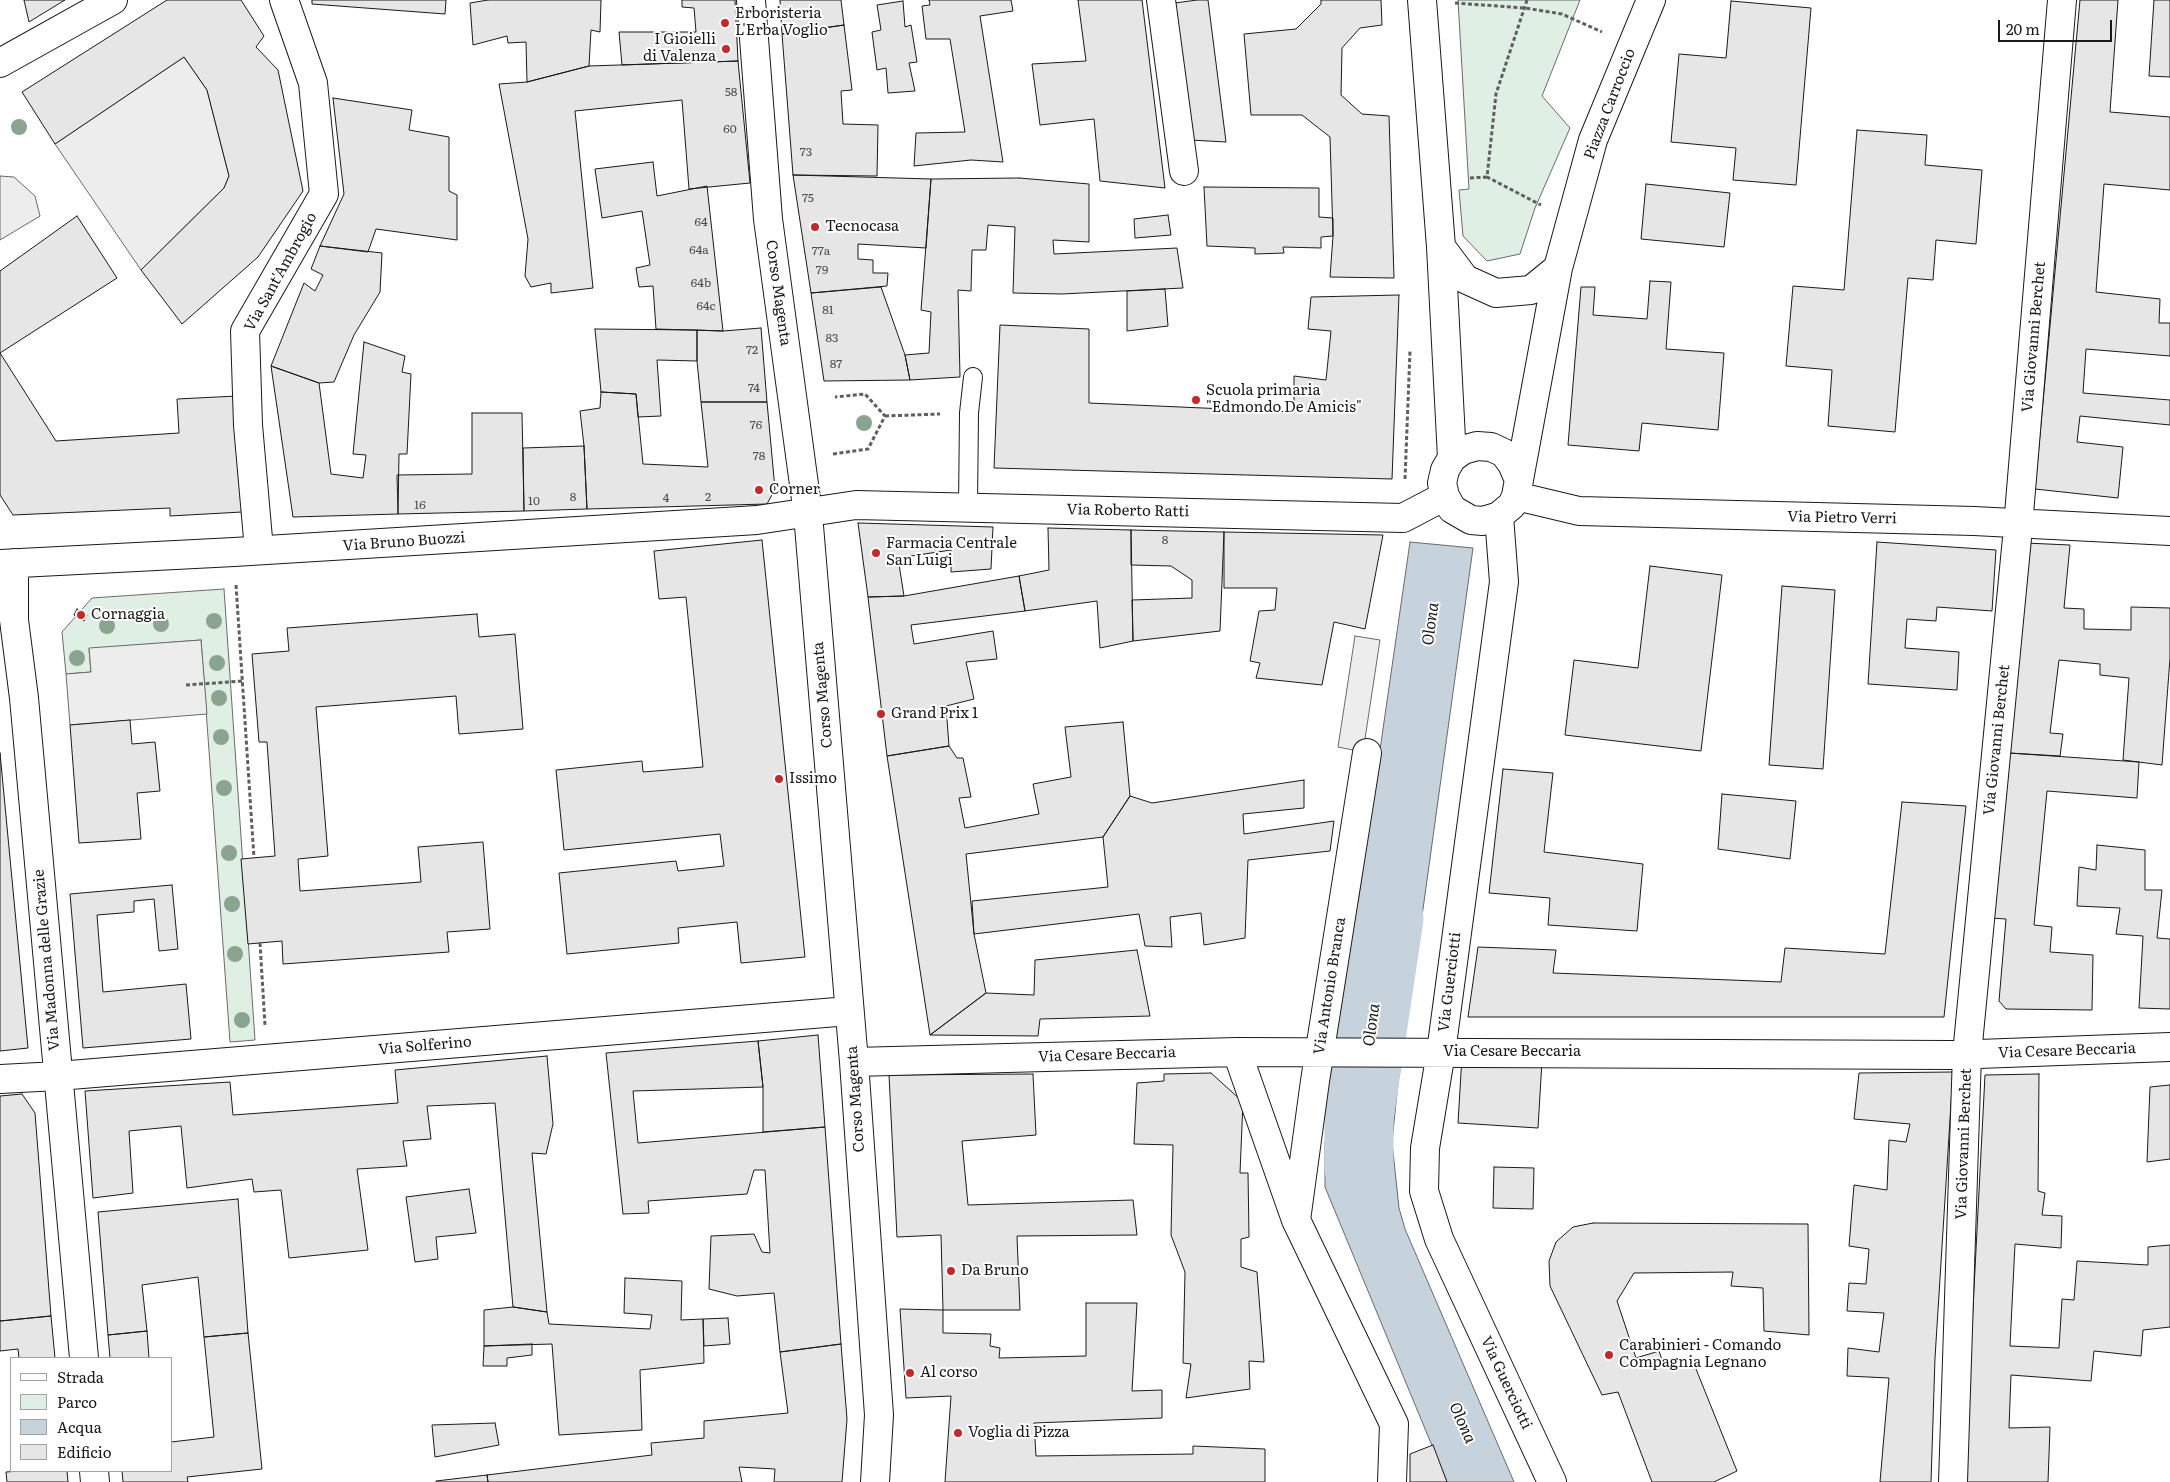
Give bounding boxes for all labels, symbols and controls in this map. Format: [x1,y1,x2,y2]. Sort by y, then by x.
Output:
place label: Erboristeria L'Erba Voglio [735,5,828,40]
scale bar [2000,10,2114,42]
marker: Erboristeria L'Erba Voglio [719,17,731,29]
text: 20 m [2006,17,2040,40]
place label: I Gioielli di Valenza [643,31,716,66]
marker: I Gioielli di Valenza [720,43,732,55]
street label: Piazza Carroccio [1581,46,1639,162]
house number: 58 [725,85,737,99]
house number: 60 [723,122,737,136]
house number: 73 [800,145,812,159]
house number: 75 [802,191,814,205]
street label: Via Sant'Ambrogio [241,209,321,335]
house number: 64 [694,215,708,229]
place label: Tecnocasa [825,218,899,236]
marker: Tecnocasa [809,221,821,233]
street label: Corso Magenta [762,239,794,347]
house number: 64a [689,243,709,257]
house number: 77a [812,244,830,258]
street label: Via Giovanni Berchet [2018,261,2050,413]
house number: 79 [816,263,828,277]
house number: 64b [691,276,711,290]
house number: 64c [696,299,716,313]
house number: 81 [822,303,834,317]
house number: 83 [825,331,839,345]
house number: 72 [746,343,758,357]
house number: 87 [830,357,842,371]
house number: 74 [748,381,760,395]
place label: Scuola primaria "Edmondo De Amicis" [1206,382,1362,417]
marker: Scuola primaria "Edmondo De Amicis" [1190,394,1202,406]
house number: 76 [750,418,762,432]
house number: 78 [753,449,765,463]
place label: Corner [769,481,820,499]
marker: Corner [753,484,765,496]
house number: 8 [570,490,576,504]
house number: 2 [705,490,711,504]
house number: 4 [663,491,669,505]
house number: 10 [528,494,540,508]
house number: 16 [414,498,426,512]
street label: Via Roberto Ratti [1066,501,1190,521]
street label: Via Pietro Verri [1787,508,1897,528]
street label: Via Bruno Buozzi [342,529,466,555]
house number: 8 [1162,533,1168,547]
place label: Farmacia Centrale San Luigi [886,535,1017,570]
marker: Farmacia Centrale San Luigi [870,547,882,559]
water label: Olona [1418,601,1444,647]
place label: Cornaggia [91,606,165,624]
marker: Cornaggia [75,609,87,621]
street label: Corso Magenta [809,641,837,749]
street label: Via Giovanni Berchet [1980,664,2014,816]
place label: Grand Prix 1 [891,705,978,723]
marker: Grand Prix 1 [875,708,887,720]
place label: Issimo [789,770,837,788]
marker: Issimo [773,773,785,785]
street label: Via Madonna delle Grazie [30,869,64,1051]
street label: Via Antonio Branca [1310,916,1350,1056]
street label: Via Guerciotti [1435,931,1465,1033]
water label: Olona [1359,1002,1385,1048]
street label: Via Solferino [378,1033,472,1059]
street label: Via Cesare Beccaria [1998,1040,2136,1062]
street label: Via Cesare Beccaria [1443,1043,1581,1061]
street label: Via Cesare Beccaria [1038,1044,1176,1066]
street label: Corso Magenta [843,1045,869,1153]
street label: Via Giovanni Berchet [1952,1068,1976,1220]
place label: Da Bruno [961,1262,1029,1280]
marker: Da Bruno [945,1265,957,1277]
street label: Via Guerciotti [1477,1334,1535,1432]
place label: Carabinieri - Comando Compagnia Legnano [1619,1337,1781,1372]
marker: Carabinieri - Comando Compagnia Legnano [1603,1349,1615,1361]
legend [10,1357,172,1472]
place label: Al corso [920,1364,978,1382]
text: Strada [57,1365,104,1388]
marker: Al corso [904,1367,916,1379]
text: Parco [57,1390,97,1413]
water label: Olona [1444,1399,1480,1447]
text: Acqua [57,1415,102,1438]
place label: Voglia di Pizza [968,1424,1070,1442]
marker: Voglia di Pizza [952,1427,964,1439]
text: Edificio [57,1440,112,1463]

